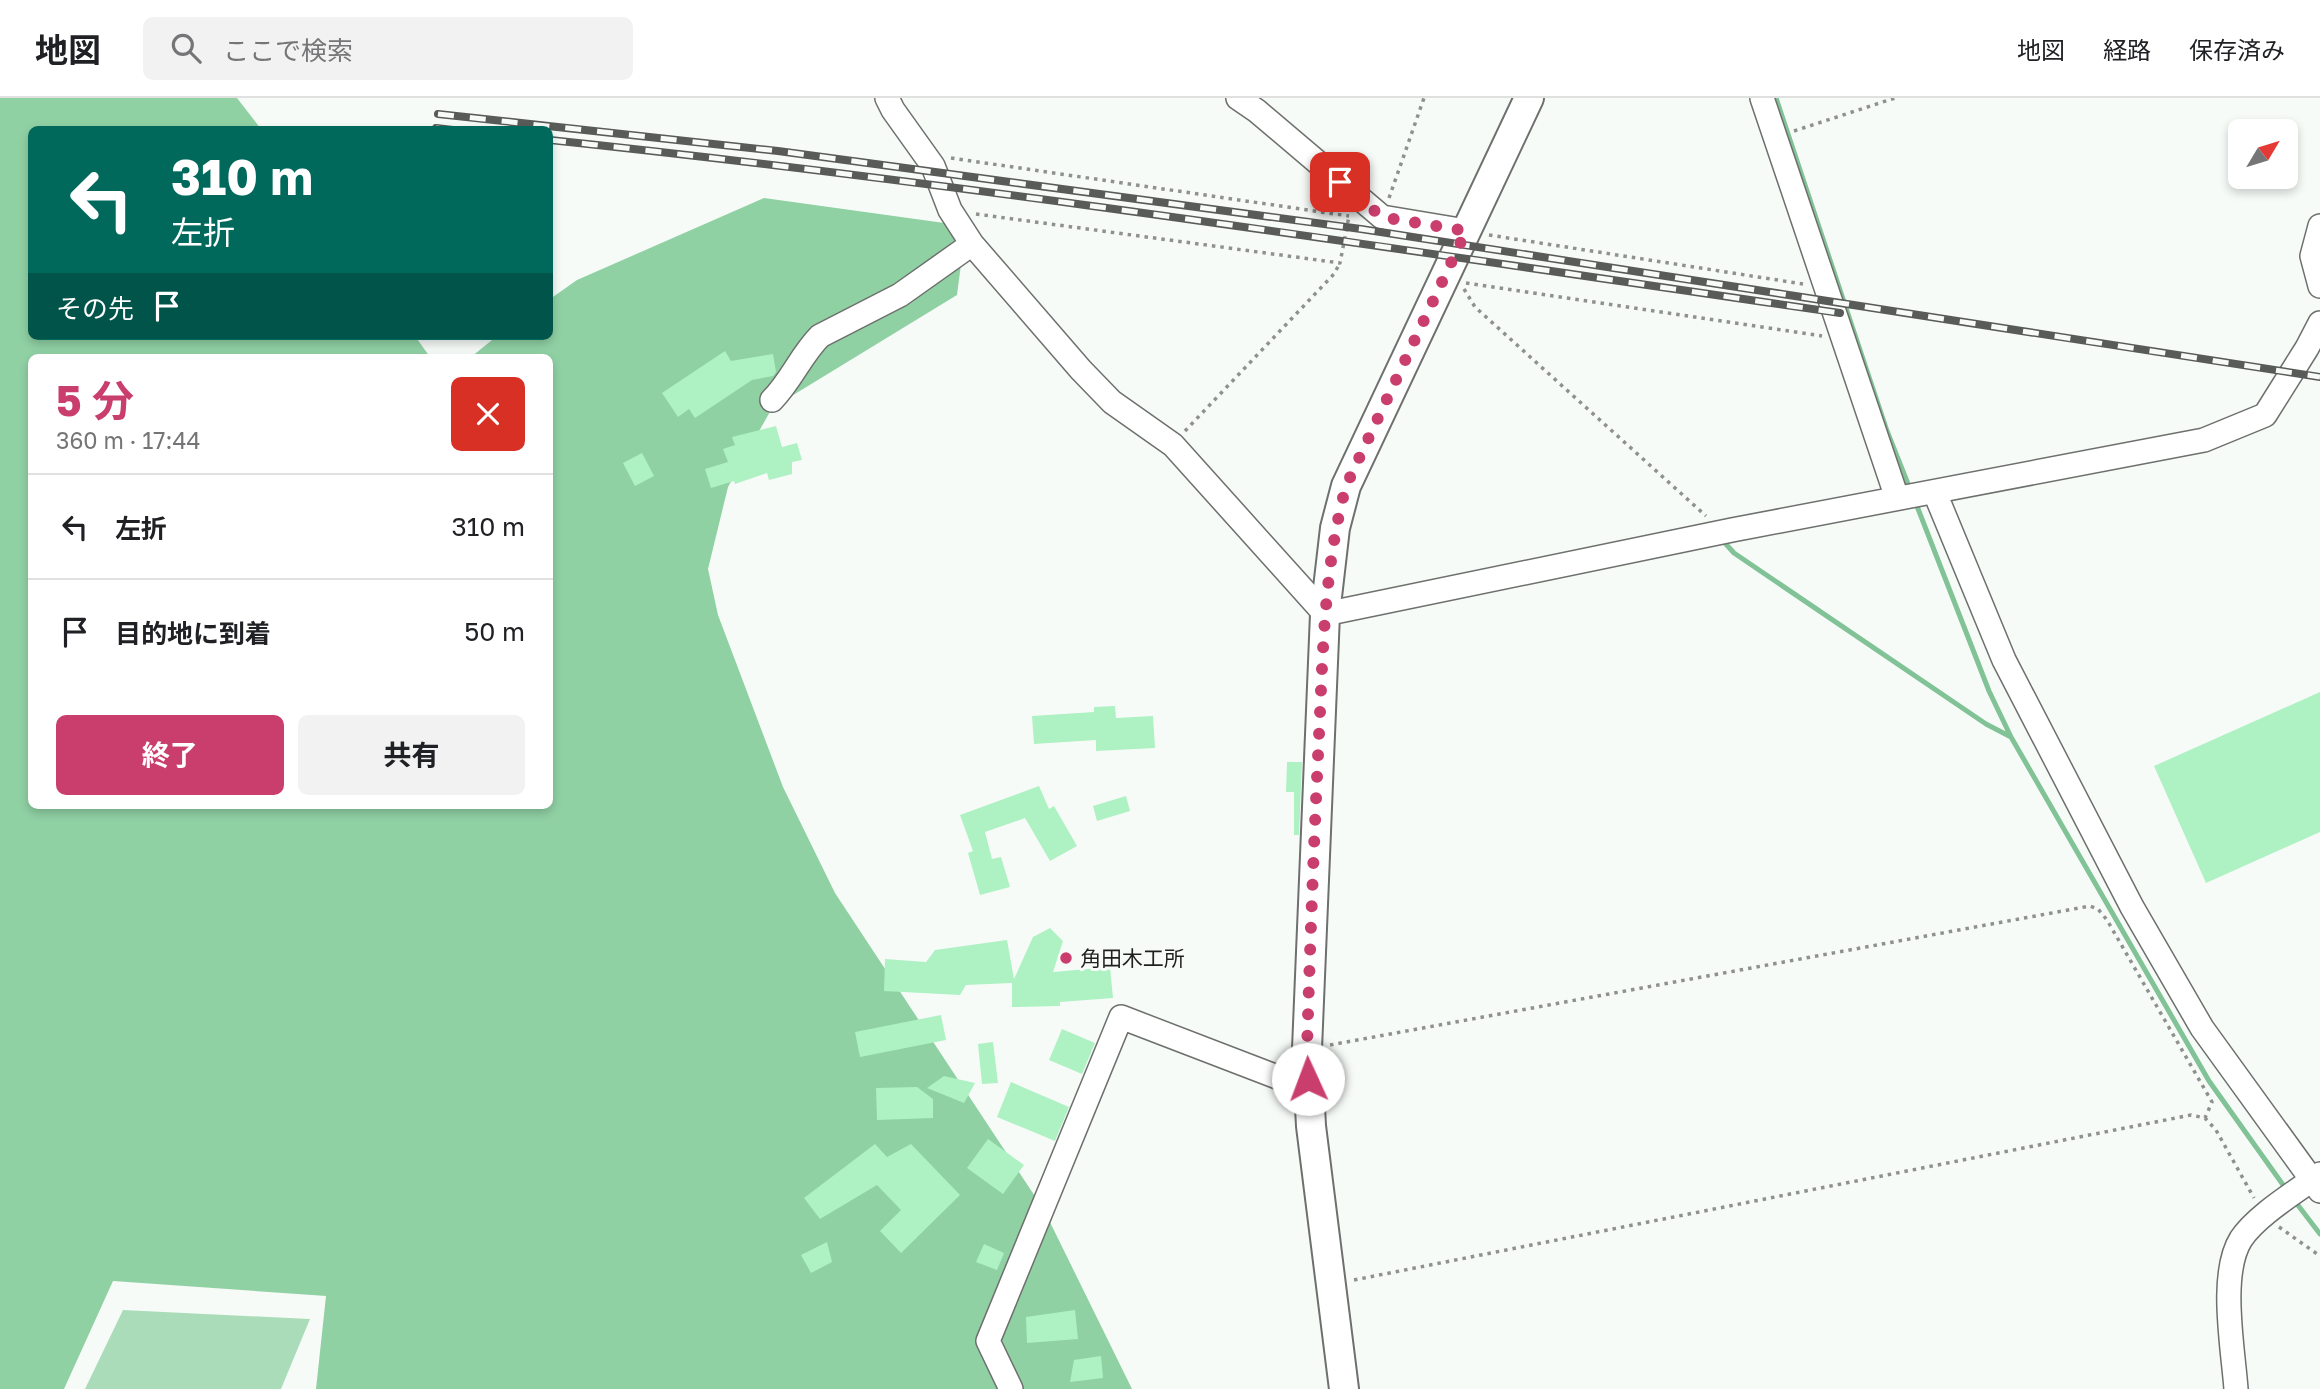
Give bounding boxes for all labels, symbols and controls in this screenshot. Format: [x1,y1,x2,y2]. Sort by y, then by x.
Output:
search box [143,17,633,80]
icon: search [167,29,205,67]
text: 地図 [35,30,101,69]
text: ここで検索 [223,35,353,66]
text: 地図 [2017,35,2065,64]
text: 経路 [2103,35,2151,64]
text: 保存済み [2189,35,2285,64]
north arrow [2228,119,2298,189]
map controls [2228,119,2298,189]
text: 310 m [171,147,313,206]
pin [1310,152,1370,212]
icon: left [56,154,147,245]
icon: arrive [1321,163,1359,201]
text: 左折 [171,213,235,251]
icon: arrive [148,287,186,325]
text: その先 [56,293,134,324]
text: 5 分 [56,375,134,425]
button: close [451,377,525,451]
text: 360 m · 17:44 [56,426,200,454]
icon: left [56,508,94,546]
text: 310 m [452,511,525,542]
text: 左折 [115,513,167,544]
icon: arrive [56,613,94,651]
text: 50 m [464,616,525,647]
text: 目的地に到着 [115,618,271,649]
button: 終了 [56,715,284,795]
button: 共有 [298,715,525,795]
place label: 角田木工所 [1080,945,1185,971]
marker: 角田木工所 [1058,950,1074,966]
position arrow [1271,1042,1345,1116]

